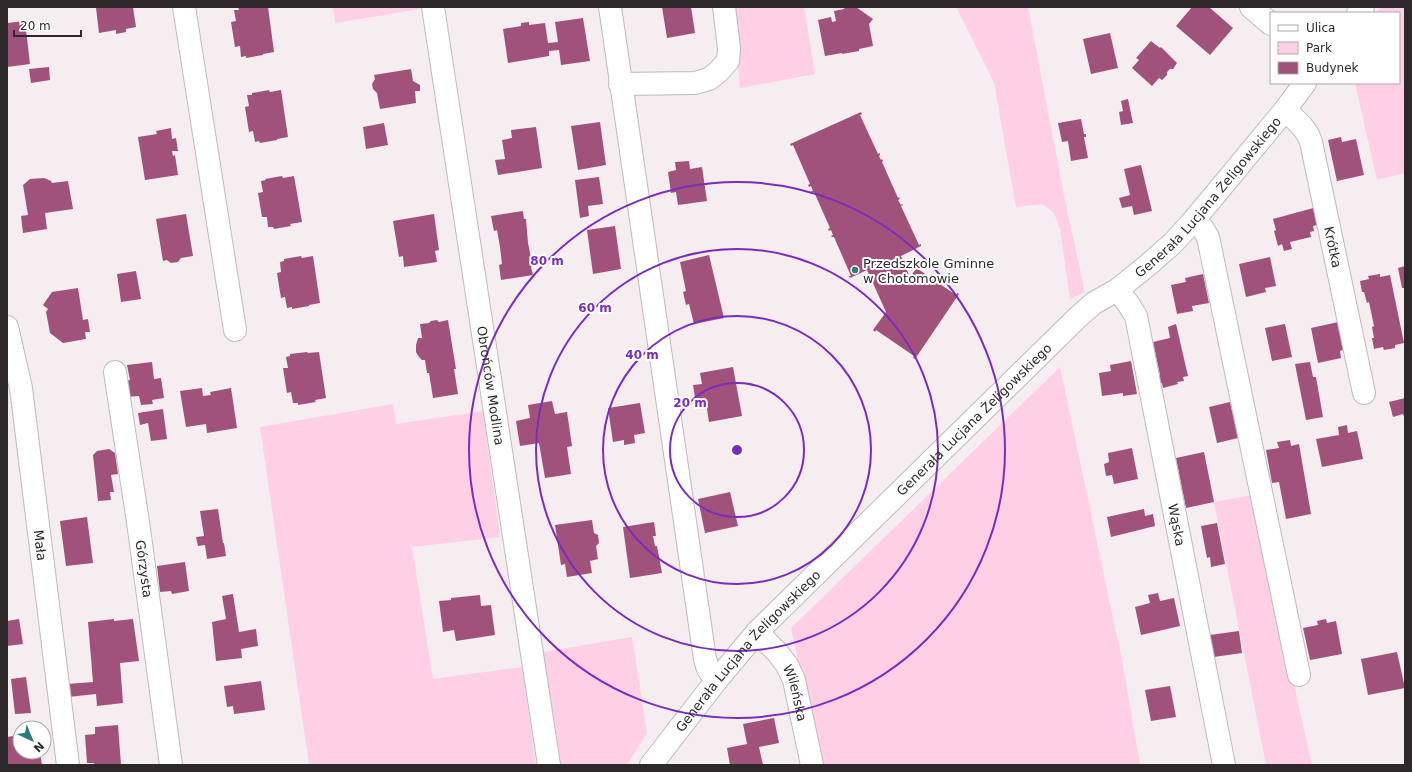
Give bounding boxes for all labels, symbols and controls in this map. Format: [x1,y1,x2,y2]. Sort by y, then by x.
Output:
scale bar [14,12,81,38]
legend [1270,12,1400,84]
text: 20 m [20,19,51,33]
text: Ulica [1306,21,1335,35]
text: Park [1306,41,1332,55]
text: Budynek [1306,61,1359,75]
street label: Generała Lucjana Żeligowskiego [1132,114,1284,280]
street label: Krótka [1321,225,1345,269]
text: 80 m [530,254,564,268]
place label: Przedszkole Gminne w Chotomowie [863,256,994,286]
marker: Przedszkole Gminne w Chotomowie [850,265,860,275]
text: 60 m [578,301,612,315]
street label: Obrońców Modlina [474,325,507,446]
street label: Generała Lucjana Żeligowskiego [893,340,1054,498]
text: 40 m [625,348,659,362]
text: 20 m [673,396,707,410]
centre of rings [730,443,744,457]
street label: Wąska [1165,502,1188,547]
street label: Mała [31,529,50,561]
street label: Górzysta [133,539,156,598]
street label: Generała Lucjana Żeligowskiego [672,567,823,734]
street label: Wileńska [780,662,810,722]
north arrow [12,720,52,760]
text: N [31,739,46,755]

